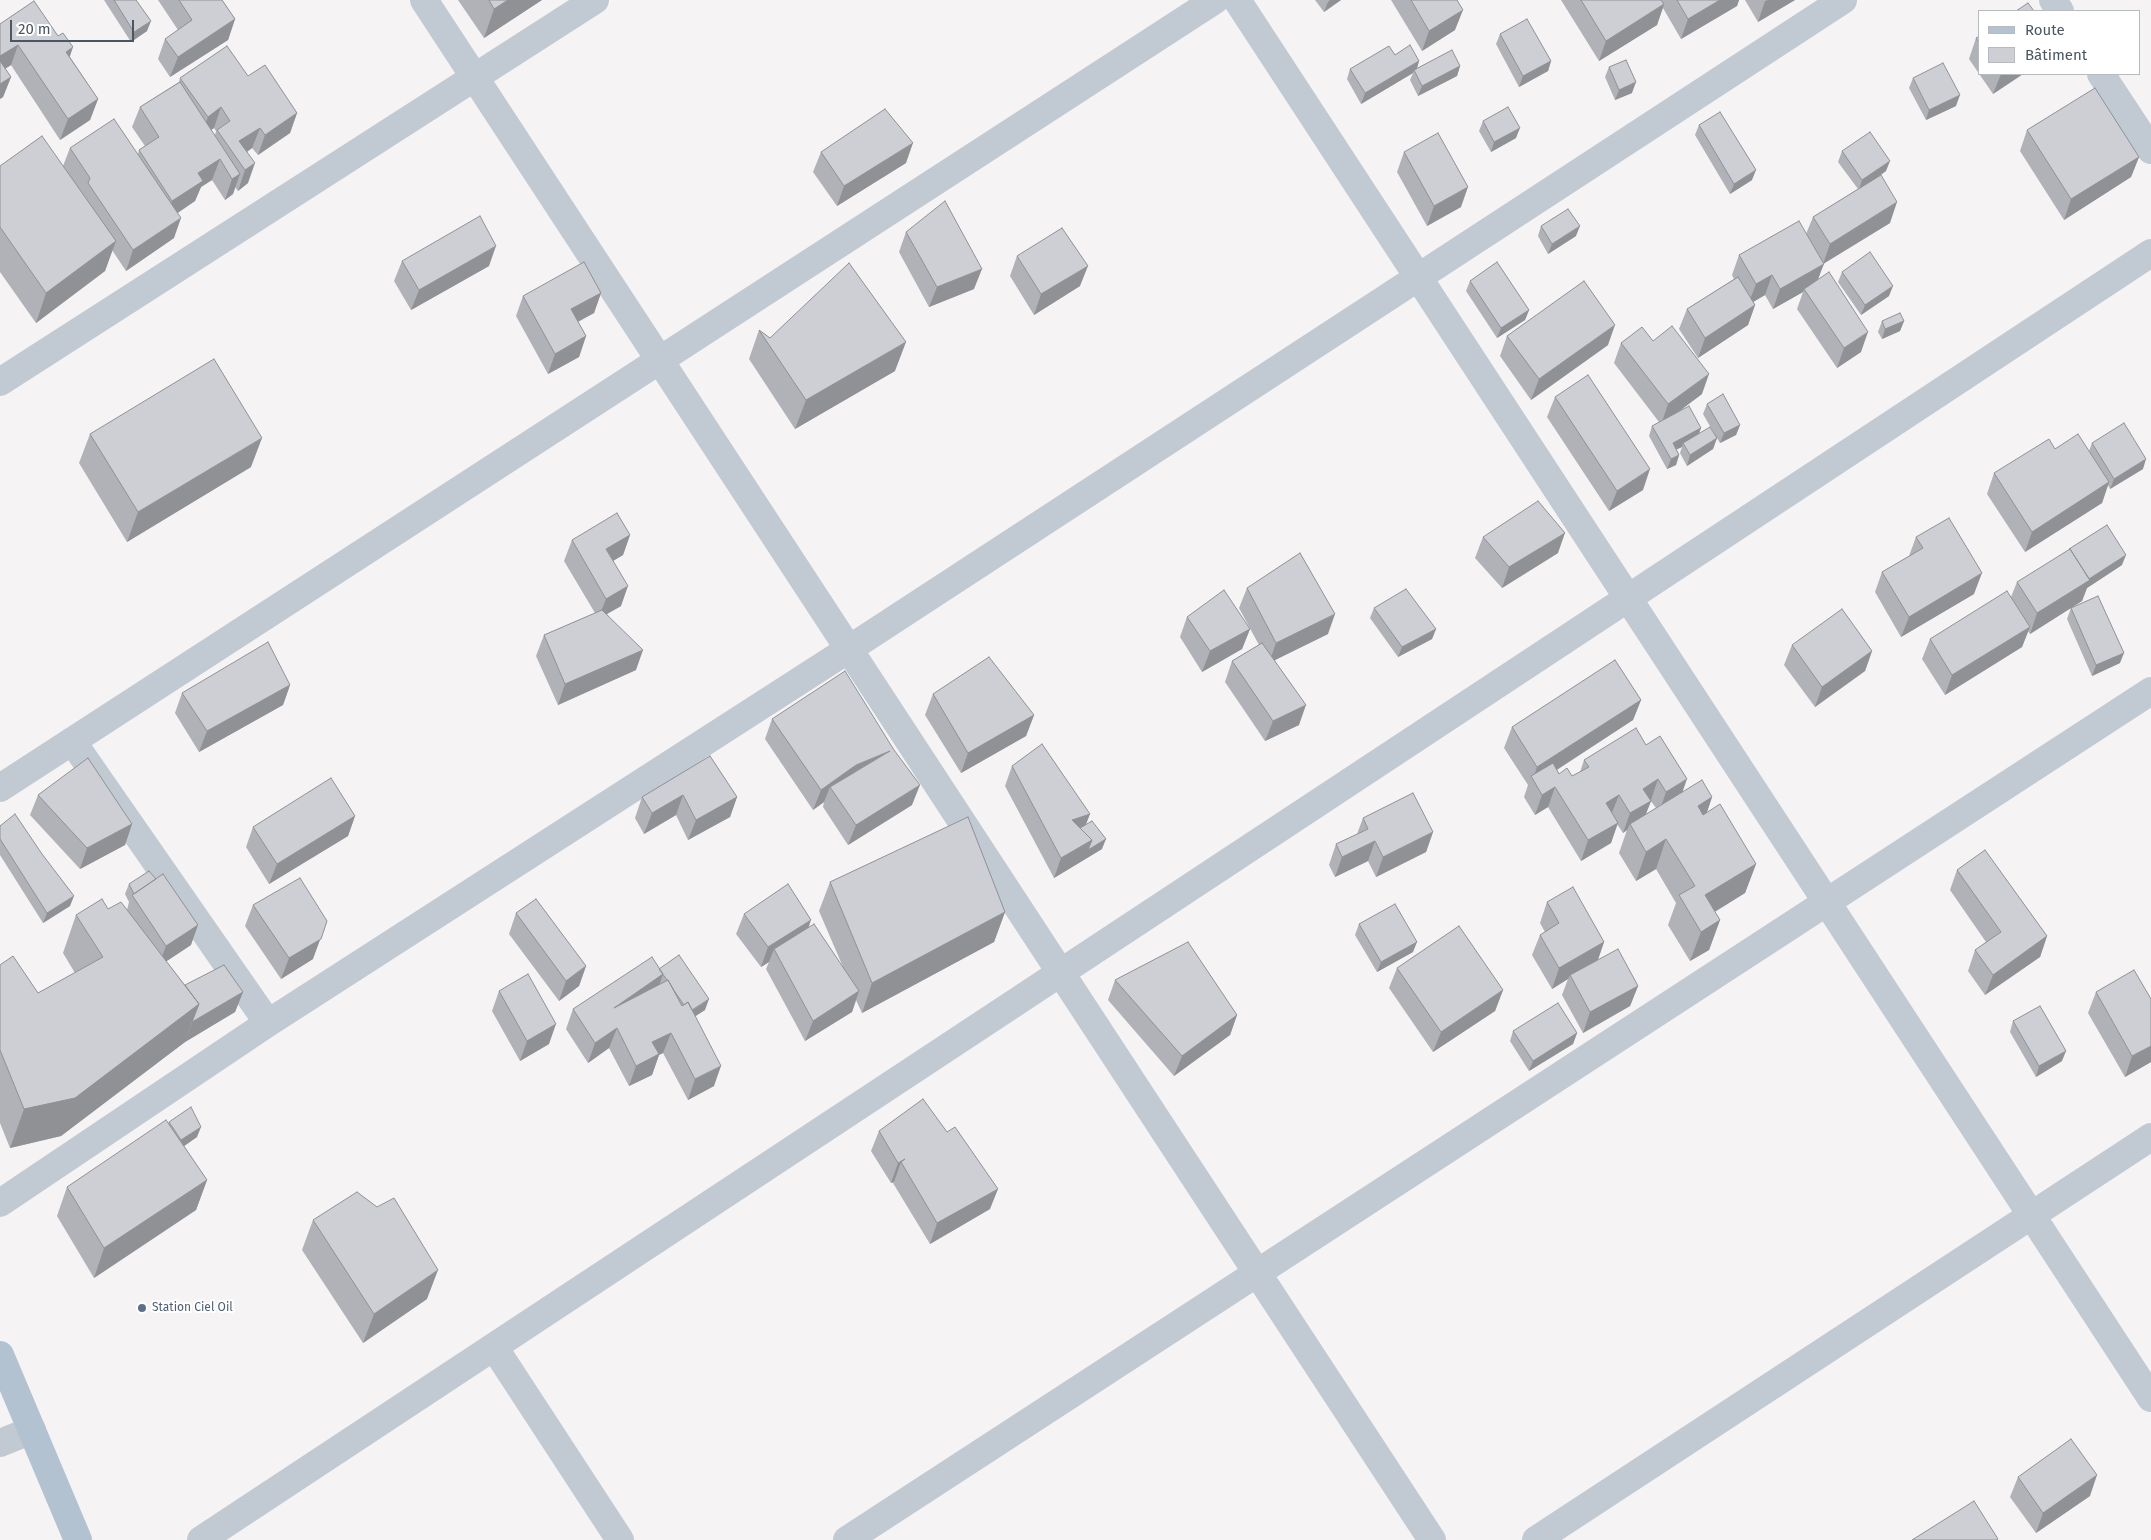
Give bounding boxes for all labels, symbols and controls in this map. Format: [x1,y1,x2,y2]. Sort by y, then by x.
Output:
scale bar [12,10,136,42]
legend [1978,10,2141,75]
text: 20 m [18,20,51,38]
text: Route [2025,21,2065,39]
text: Bâtiment [2025,46,2087,64]
place label: Station Ciel Oil [152,1301,233,1315]
marker: Station Ciel Oil [136,1302,148,1314]

